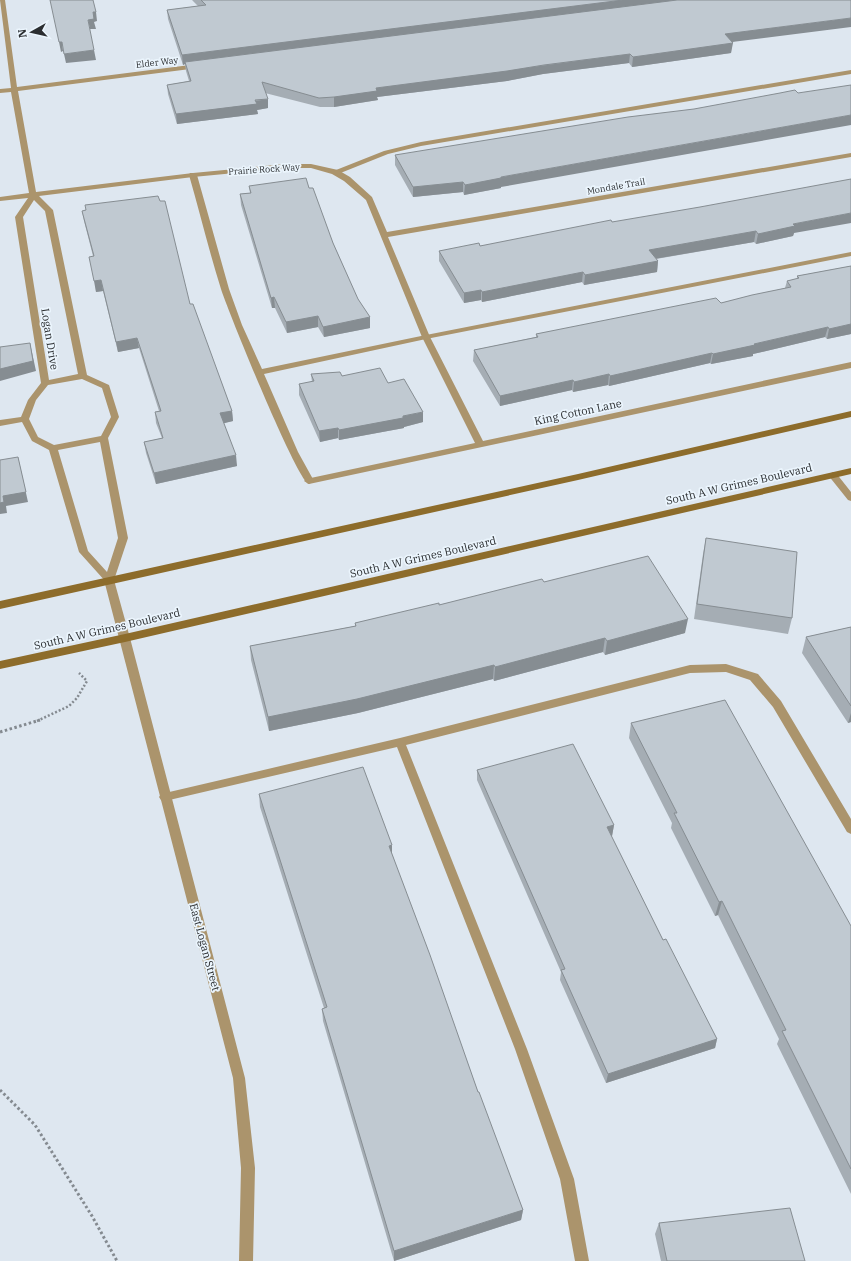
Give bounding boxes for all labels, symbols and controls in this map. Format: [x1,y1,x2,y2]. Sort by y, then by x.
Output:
north arrow [12,12,52,52]
text: N [15,28,30,39]
street label: Elder Way [135,54,179,70]
street label: Prairie Rock Way [228,161,300,177]
street label: Mondale Trail [586,175,646,197]
street label: Logan Drive [38,307,62,371]
street label: King Cotton Lane [533,396,623,428]
street label: South A W Grimes Boulevard [665,460,814,508]
street label: South A W Grimes Boulevard [349,533,498,581]
street label: South A W Grimes Boulevard [33,605,182,653]
street label: East Logan Street [187,902,223,992]

